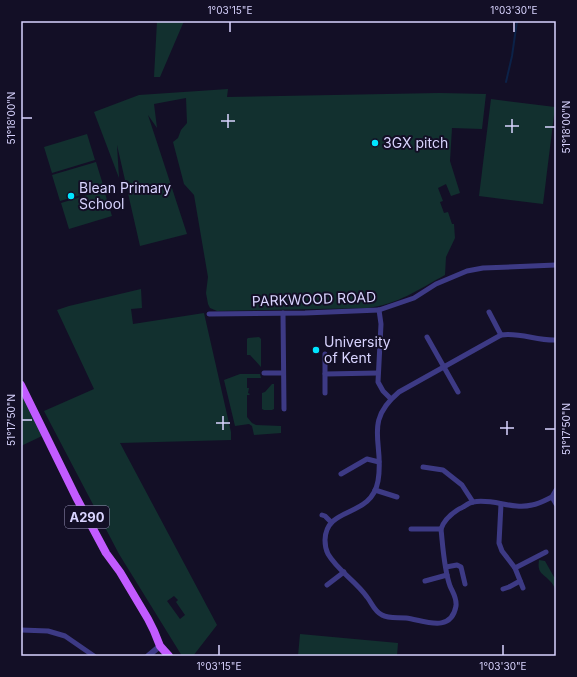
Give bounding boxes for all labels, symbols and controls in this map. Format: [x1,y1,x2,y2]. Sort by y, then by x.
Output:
text: 1°03'15"E [208,4,252,16]
text: 1°03'30"E [490,4,538,16]
text: 51°18'00"N [5,92,17,144]
text: 51°18'00"N [560,101,572,153]
place label: 3GX pitch [383,134,448,151]
marker: 3GX pitch [370,138,380,148]
place label: Blean Primary School [79,179,171,212]
marker: Blean Primary School [66,191,76,201]
street label: PARKWOOD ROAD [252,288,376,309]
place label: University of Kent [324,333,391,366]
marker: University of Kent [311,345,321,355]
text: 51°17'50"N [5,394,17,446]
text: 51°17'50"N [560,403,572,455]
road number: A290 [65,506,109,528]
text: 1°03'15"E [197,660,241,672]
text: 1°03'30"E [479,660,527,672]

